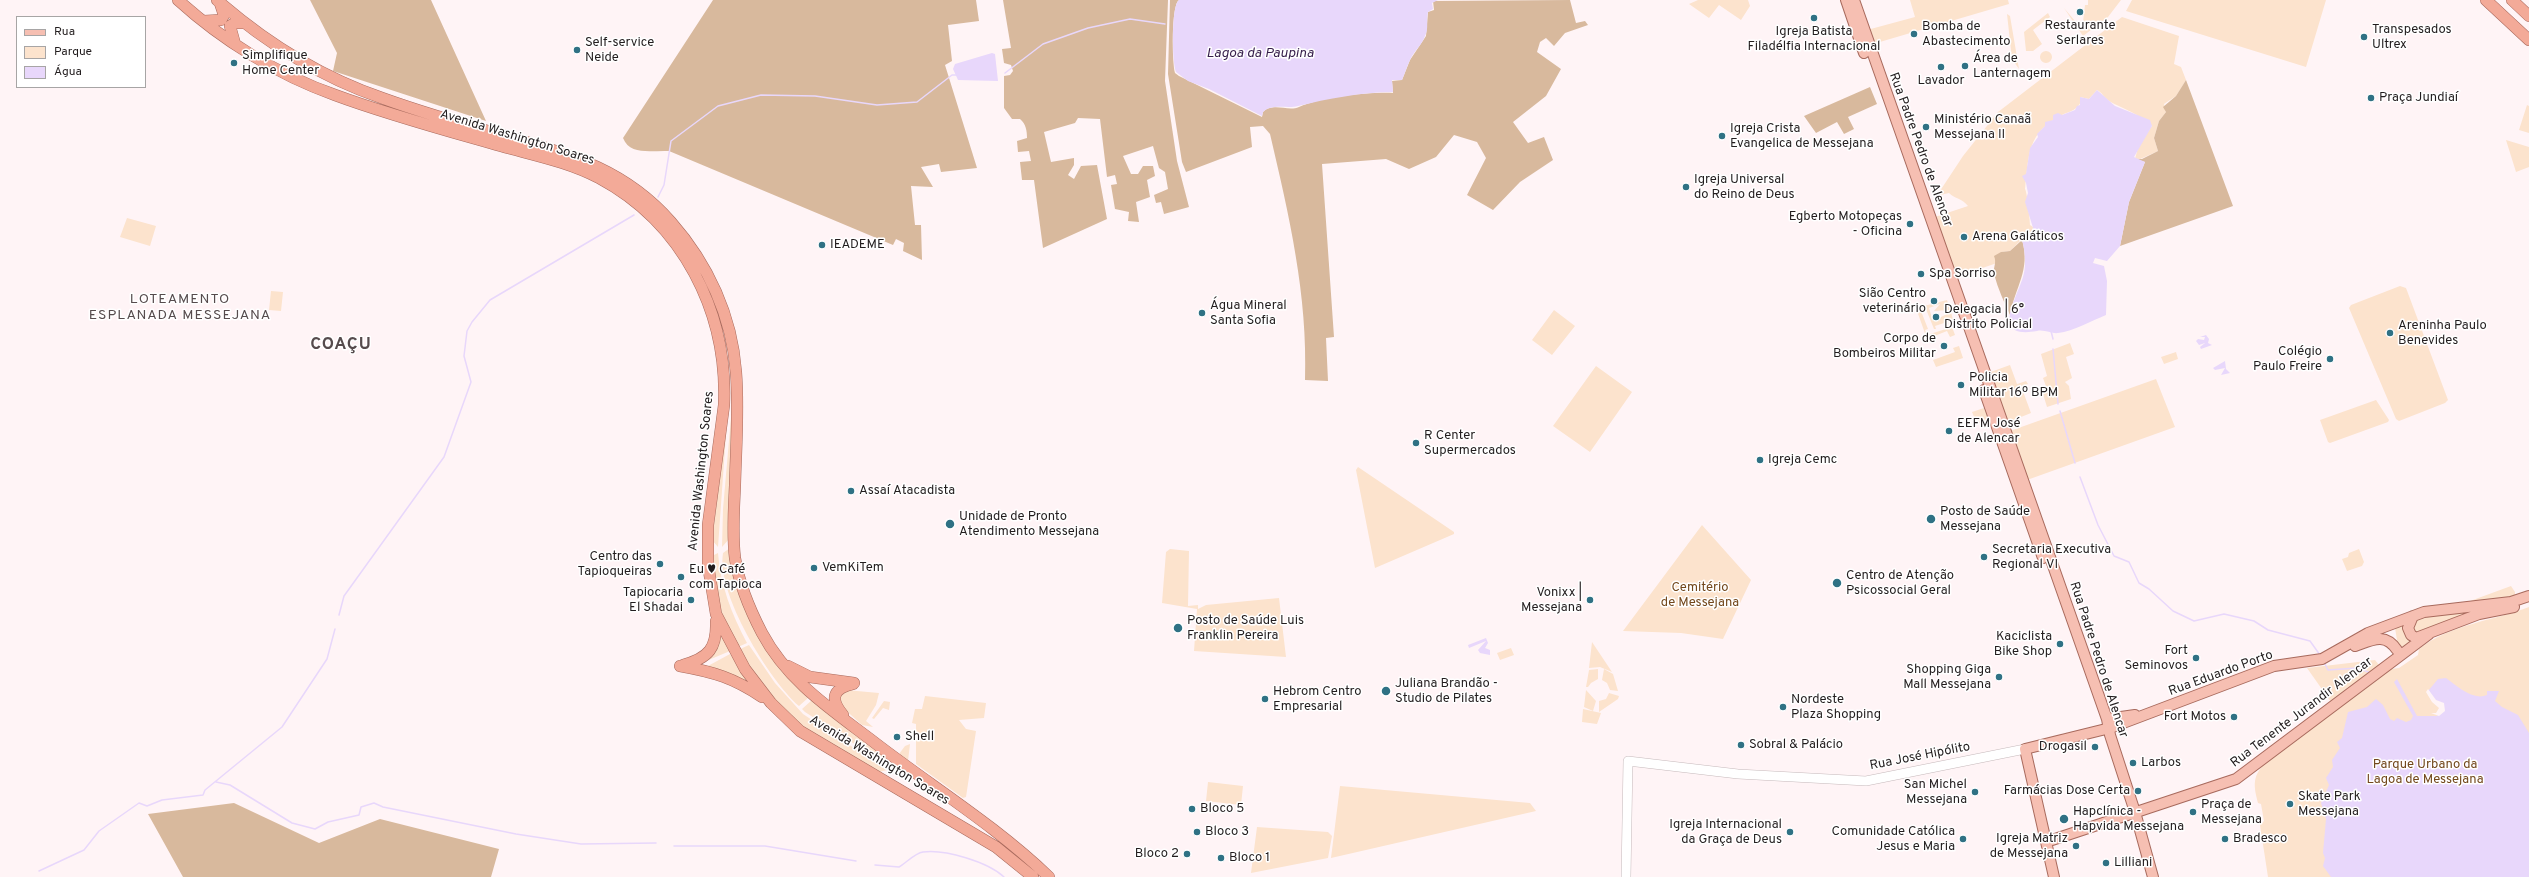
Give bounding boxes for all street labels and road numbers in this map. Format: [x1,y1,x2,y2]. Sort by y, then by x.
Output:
street label: Rua Padre Pedro de Alencar [1885,71,1955,229]
street label: Avenida Washington Soares [438,107,596,169]
street label: Avenida Washington Soares [686,390,718,552]
street label: Rua Padre Pedro de Alencar [2065,580,2131,740]
street label: Rua Eduardo Porto [2167,648,2275,700]
street label: Rua Tenente Jurandir Alencar [2228,654,2376,772]
street label: Avenida Washington Soares [806,713,952,809]
street label: Rua José Hipólito [1868,740,1972,774]

